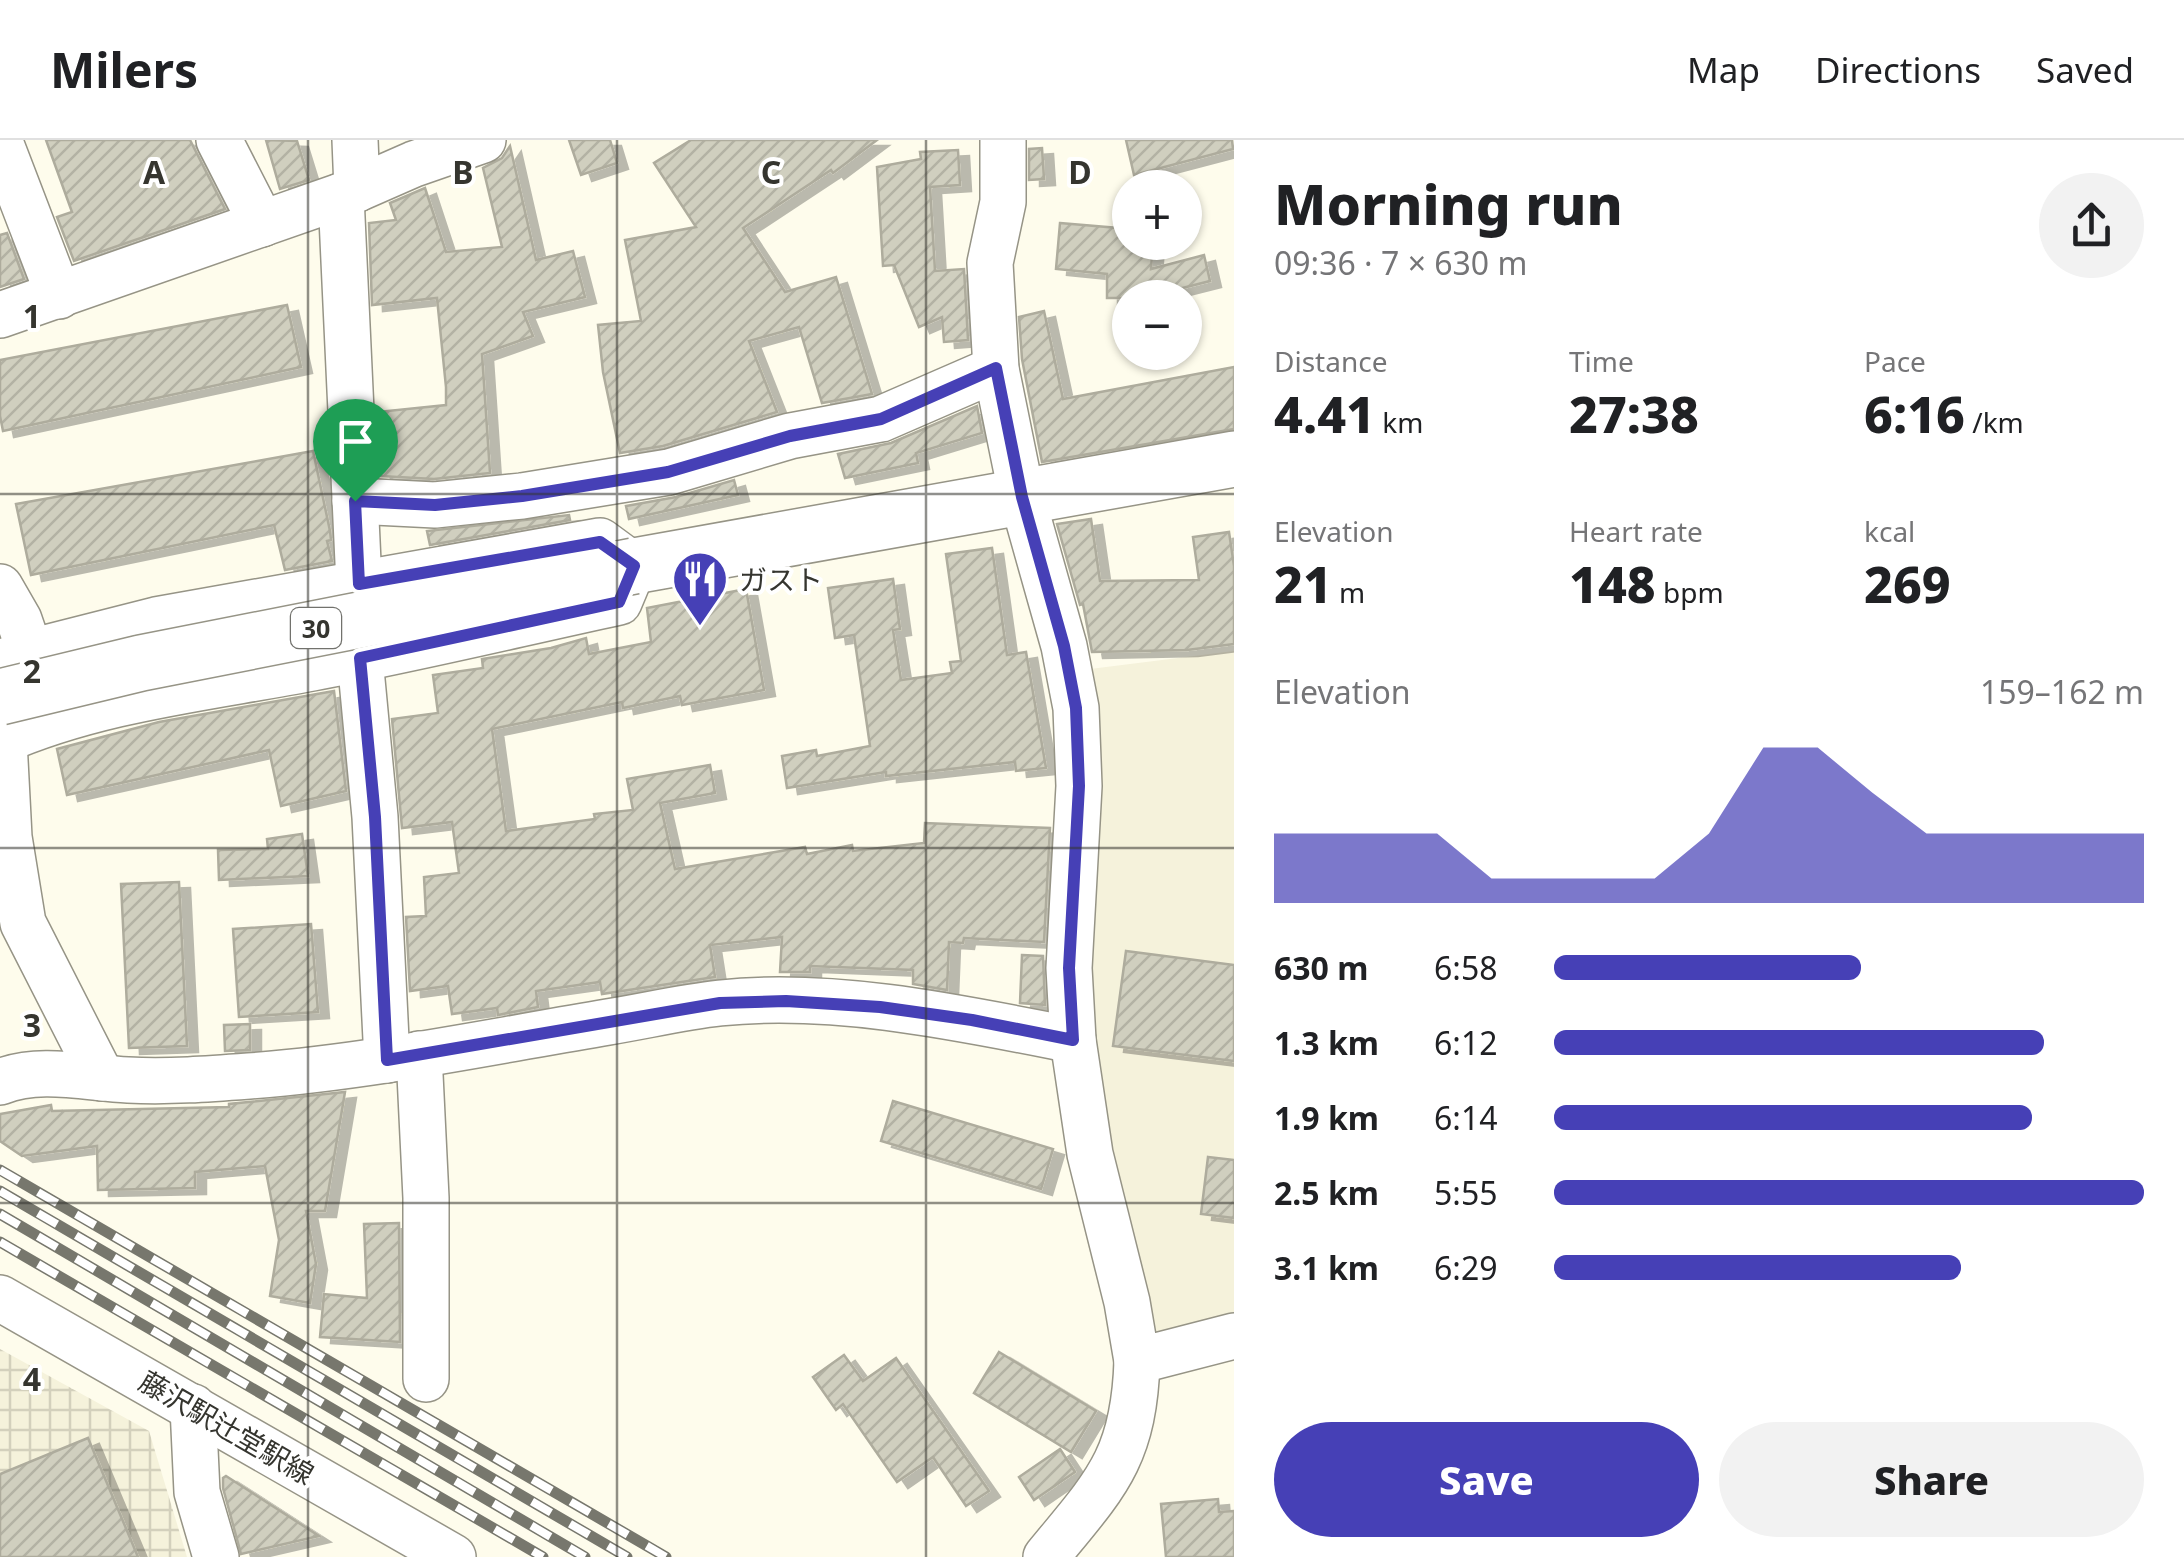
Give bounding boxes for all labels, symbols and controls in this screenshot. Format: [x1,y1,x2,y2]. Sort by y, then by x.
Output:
text: Milers [50,37,198,102]
text: Map [1687,46,1760,93]
text: Directions [1815,46,1981,93]
text: Saved [2036,46,2134,93]
text: A [143,150,166,193]
text: B [452,150,474,193]
text: C [761,150,781,193]
text: D [1068,150,1092,193]
text: Morning run [1274,166,1623,241]
map controls [1112,170,1202,370]
button: + [1112,170,1202,260]
button: share [2039,173,2144,278]
text: 09:36 · 7 × 630 m [1274,241,1527,284]
button: − [1112,280,1202,370]
text: 1 [23,294,41,337]
text: Distance [1274,342,1387,380]
text: Time [1569,342,1634,380]
text: Pace [1864,342,1926,380]
text: 4.41 [1274,380,1375,448]
text: 27:38 [1569,380,1699,448]
text: 6:16 [1864,380,1965,448]
pin [313,399,398,502]
text: km [1375,403,1423,441]
text: /km [1965,403,2024,441]
icon: arrive [328,414,383,469]
text: Elevation [1274,512,1394,550]
text: Heart rate [1569,512,1703,550]
text: kcal [1864,512,1915,550]
restaurant icon: ガスト [670,549,730,628]
text: 21 [1274,550,1332,618]
text: 148 [1569,550,1656,618]
text: 269 [1864,550,1951,618]
place label: ガスト [739,560,823,598]
text: m [1332,573,1365,611]
text: bpm [1656,573,1724,611]
road number: 30 [291,608,341,648]
text: 2 [23,649,41,692]
text: Elevation [1274,670,1411,713]
text: 159–162 m [1980,670,2144,713]
text: 630 m [1274,946,1368,989]
text: 6:58 [1434,946,1498,989]
text: 3 [23,1003,41,1046]
text: 1.3 km [1274,1021,1379,1064]
text: 6:12 [1434,1021,1498,1064]
text: 1.9 km [1274,1096,1379,1139]
text: 6:14 [1434,1096,1498,1139]
text: 2.5 km [1274,1171,1379,1214]
text: 5:55 [1434,1171,1498,1214]
text: 3.1 km [1274,1246,1379,1289]
text: 6:29 [1434,1246,1498,1289]
text: 4 [23,1357,41,1400]
street label: 藤沢駅辻堂駅線 [133,1362,321,1492]
button: Save [1274,1422,1699,1537]
button: Share [1719,1422,2144,1537]

